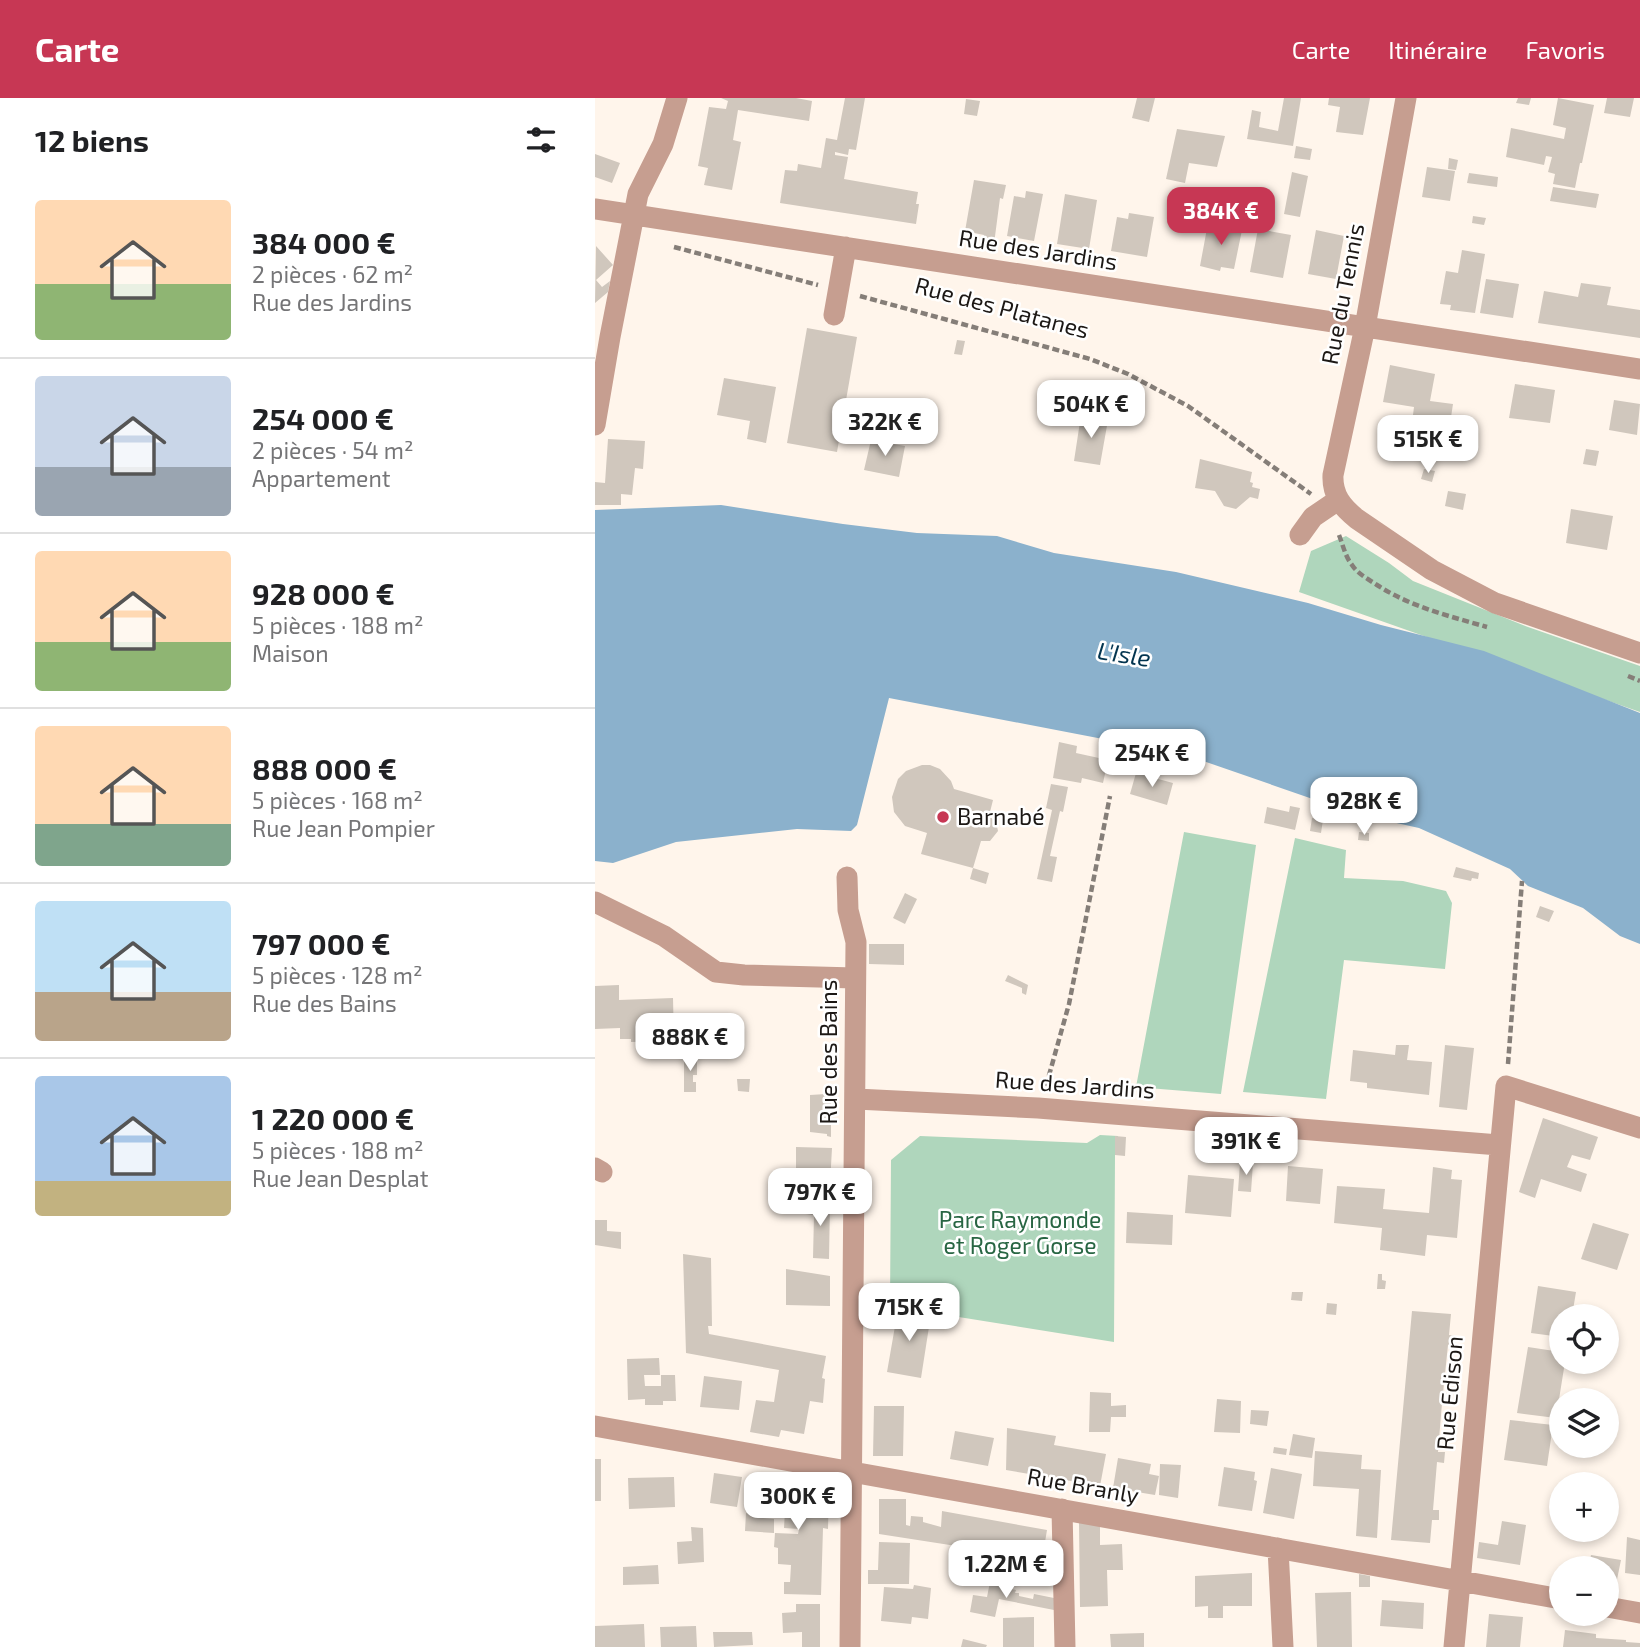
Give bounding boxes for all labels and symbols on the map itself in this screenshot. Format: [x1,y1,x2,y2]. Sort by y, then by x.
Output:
pin: 384K € [1164,188,1278,247]
street label: Rue du Tennis [1315,221,1369,367]
street label: Rue des Jardins [957,223,1119,275]
street label: Rue des Platanes [912,270,1092,344]
pin: 504K € [1034,380,1148,440]
pin: 322K € [828,398,942,458]
pin: 515K € [1371,416,1485,475]
water label: L'Isle [1096,635,1153,672]
pin: 254K € [1095,730,1209,789]
pin: 928K € [1307,778,1421,837]
place label: Barnabé [957,802,1045,830]
marker: Barnabé [935,809,951,825]
street label: Rue des Bains [814,980,842,1124]
pin: 888K € [633,1014,747,1073]
street label: Rue des Jardins [994,1064,1156,1104]
pin: 391K € [1189,1118,1303,1177]
pin: 797K € [763,1168,877,1228]
park label: Parc Raymonde et Roger Gorse [939,1205,1101,1259]
pin: 715K € [852,1284,966,1343]
street label: Rue Edison [1430,1335,1468,1451]
street label: Rue Branly [1025,1461,1141,1509]
pin: 300K € [741,1472,855,1532]
pin: 1.22M € [941,1540,1071,1600]

